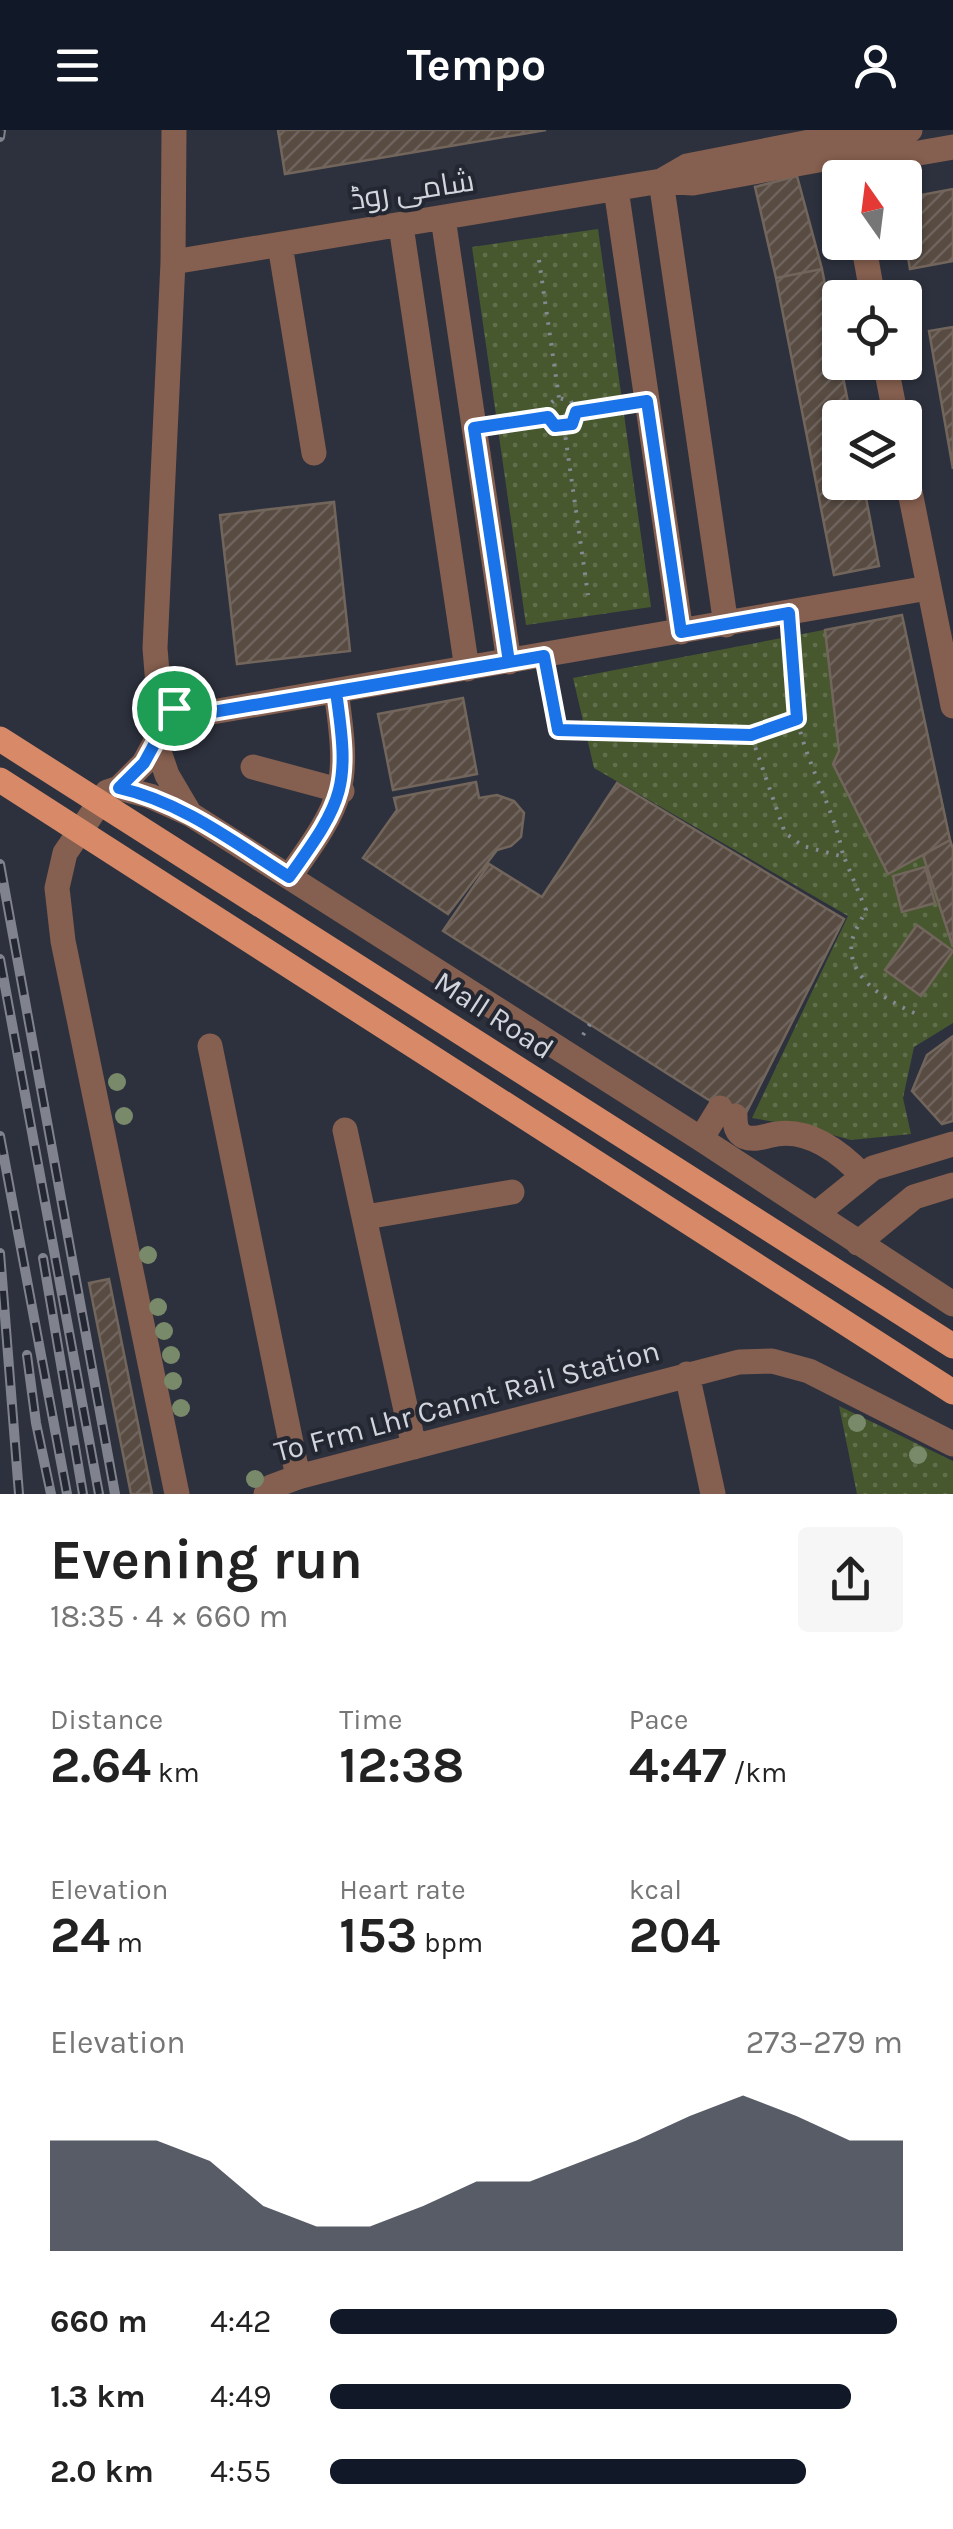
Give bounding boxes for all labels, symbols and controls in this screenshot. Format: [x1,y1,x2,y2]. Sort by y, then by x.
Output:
icon: menu [50,38,105,93]
icon: person [848,38,903,93]
text: Tempo [407,39,546,91]
north arrow [822,160,922,260]
map controls [822,160,922,500]
street label: شامی روڈ [347,162,477,218]
button: locate [822,280,922,380]
button: layers [822,400,922,500]
pin [132,666,217,751]
icon: arrive [147,681,202,736]
street label: Mall Road [428,963,560,1067]
street label: To Frm Lhr Cannt Rail Station [270,1332,664,1470]
button: share [798,1527,903,1632]
text: Evening run [50,1528,363,1592]
text: 18:35 · 4 × 660 m [50,1598,289,1635]
text: Distance [50,1703,163,1736]
text: Time [339,1703,402,1736]
text: Pace [629,1703,688,1736]
text: 2.64 [50,1736,151,1795]
text: 12:38 [339,1736,464,1795]
text: 4:47 [629,1736,727,1795]
text: km [151,1756,200,1789]
text: /km [727,1756,787,1789]
text: Elevation [50,1873,169,1906]
text: Heart rate [339,1873,466,1906]
text: kcal [629,1873,682,1906]
text: 24 [50,1906,110,1965]
text: 153 [339,1906,417,1965]
text: 204 [629,1906,720,1965]
text: m [110,1926,143,1959]
text: bpm [417,1926,483,1959]
text: Elevation [50,2024,185,2061]
text: 273–279 m [746,2024,903,2061]
text: 660 m [50,2303,148,2340]
text: 4:42 [210,2303,272,2340]
text: 1.3 km [50,2378,146,2415]
text: 4:49 [210,2378,272,2415]
text: 2.0 km [50,2453,154,2490]
text: 4:55 [210,2453,271,2490]

